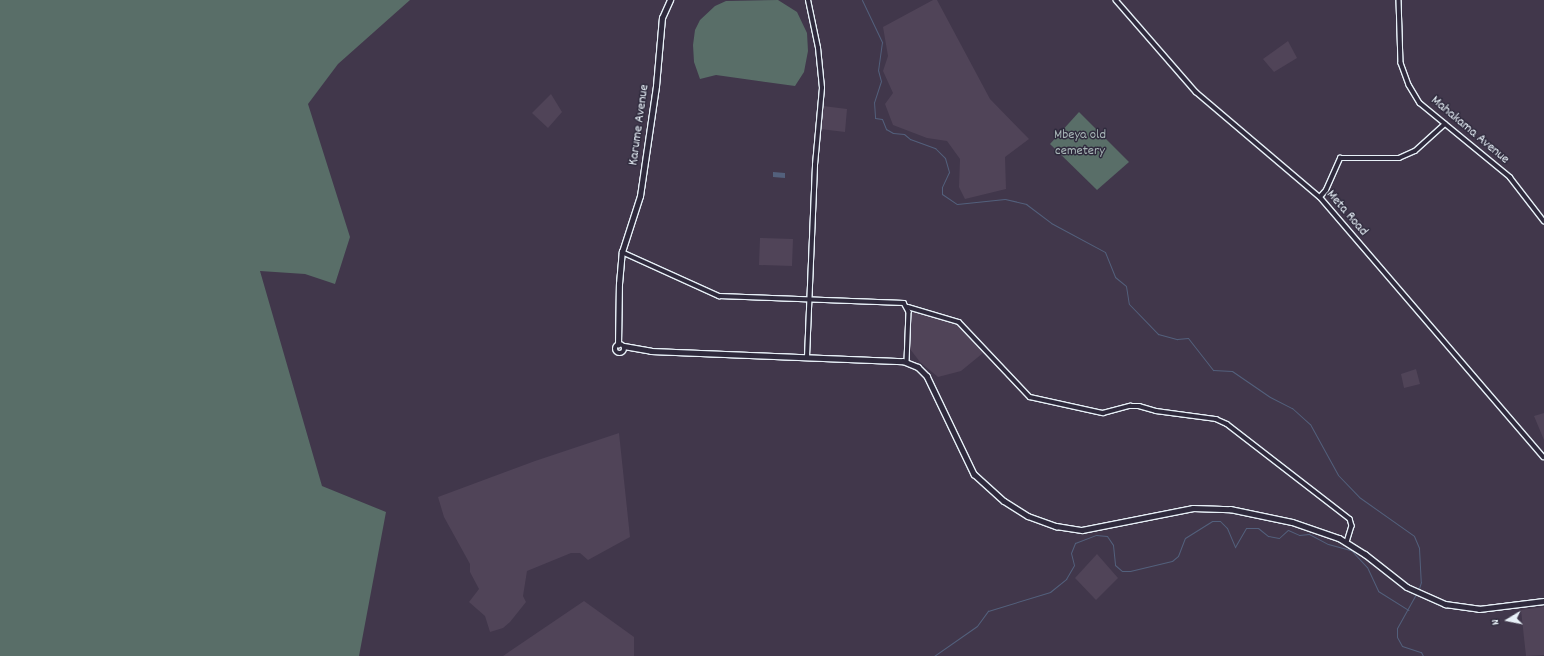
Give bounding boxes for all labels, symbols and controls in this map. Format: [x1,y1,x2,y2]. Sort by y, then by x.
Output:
street label: Karume Avenue [625,83,653,167]
street label: Mahakama Avenue [1427,92,1513,168]
park label: Mbeya old cemetery [1054,127,1106,160]
street label: Meta Road [1322,187,1372,239]
north arrow [1488,600,1528,640]
text: N [1488,618,1505,626]

